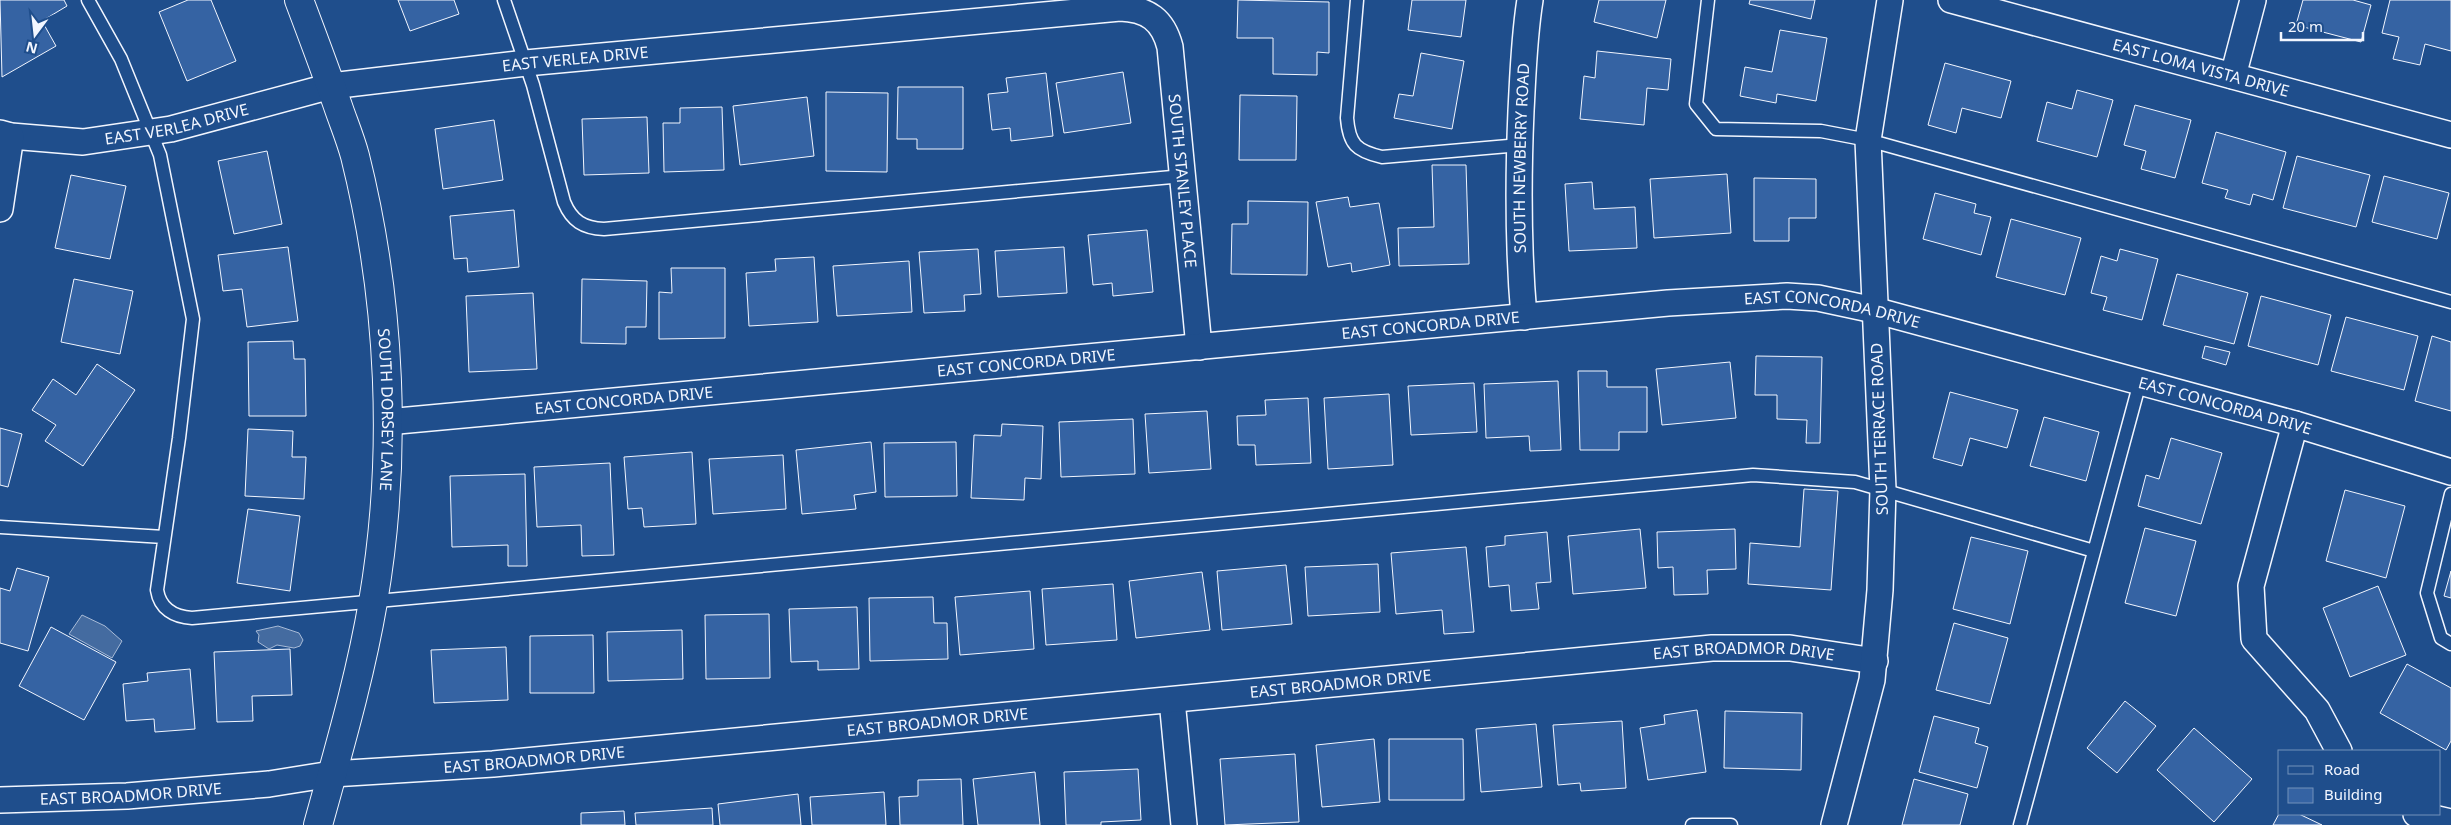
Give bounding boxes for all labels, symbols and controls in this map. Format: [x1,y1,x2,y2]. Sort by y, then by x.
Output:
north arrow [10,10,60,60]
scale bar [2281,10,2364,42]
text: 20 m [2288,16,2323,36]
street label: EAST LOMA VISTA DRIVE [2110,33,2292,102]
text: N [24,37,39,59]
street label: EAST VERLEA DRIVE [501,41,649,77]
street label: SOUTH NEWBERRY ROAD [1508,62,1534,254]
street label: SOUTH STANLEY PLACE [1164,93,1202,269]
street label: EAST VERLEA DRIVE [103,98,251,150]
street label: EAST CONCORDA DRIVE [1743,285,1923,333]
street label: EAST CONCORDA DRIVE [1340,306,1521,344]
street label: SOUTH DORSEY LANE [373,327,399,492]
street label: SOUTH TERRACE ROAD [1865,342,1893,516]
street label: EAST CONCORDA DRIVE [936,343,1116,382]
street label: EAST CONCORDA DRIVE [2136,371,2315,440]
street label: EAST CONCORDA DRIVE [534,381,714,419]
street label: EAST BROADMOR DRIVE [1652,637,1836,666]
street label: EAST BROADMOR DRIVE [1249,664,1432,703]
street label: EAST BROADMOR DRIVE [846,702,1029,741]
street label: EAST BROADMOR DRIVE [443,741,626,778]
legend [2278,750,2441,815]
text: Road [2324,759,2360,779]
street label: EAST BROADMOR DRIVE [40,777,223,810]
text: Building [2324,784,2382,804]

